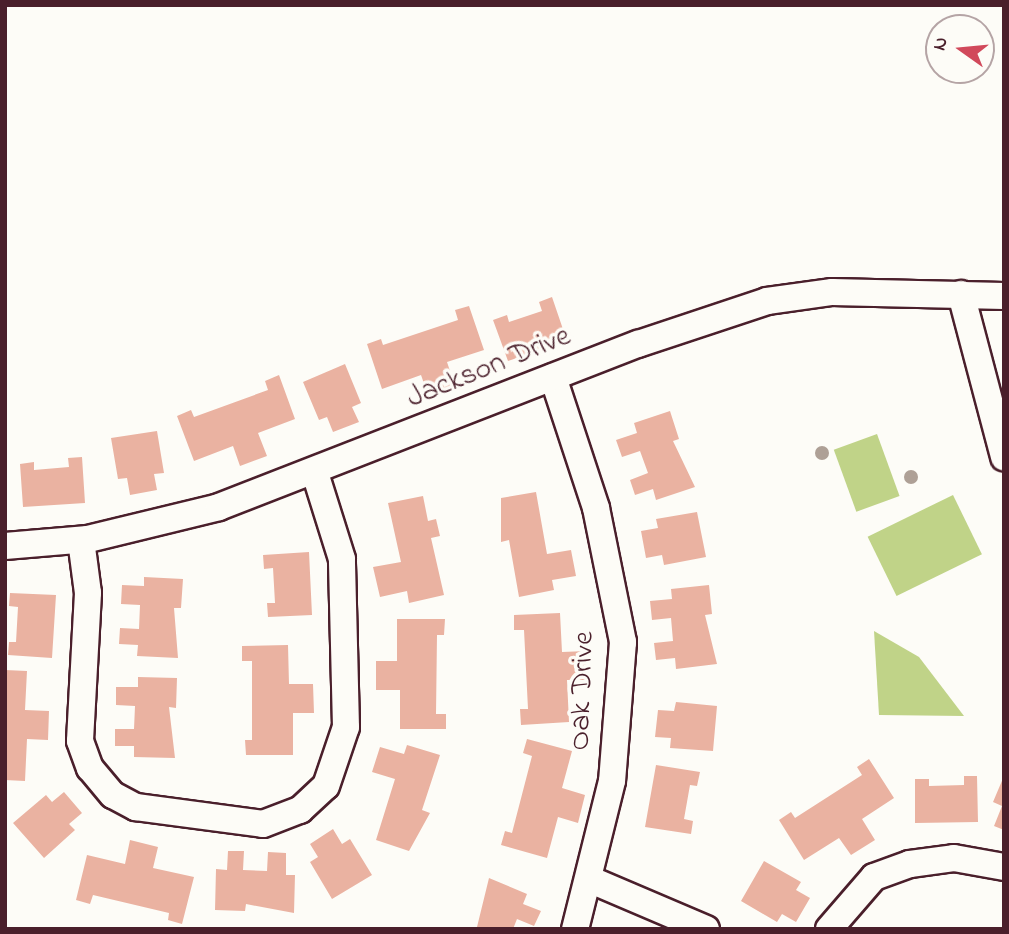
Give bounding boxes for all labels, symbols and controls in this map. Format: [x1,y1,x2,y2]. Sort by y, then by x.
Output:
north arrow [925,14,995,84]
text: N [926,34,956,54]
street label: Jackson Drive [402,319,576,417]
street label: Oak Drive [563,631,603,751]

